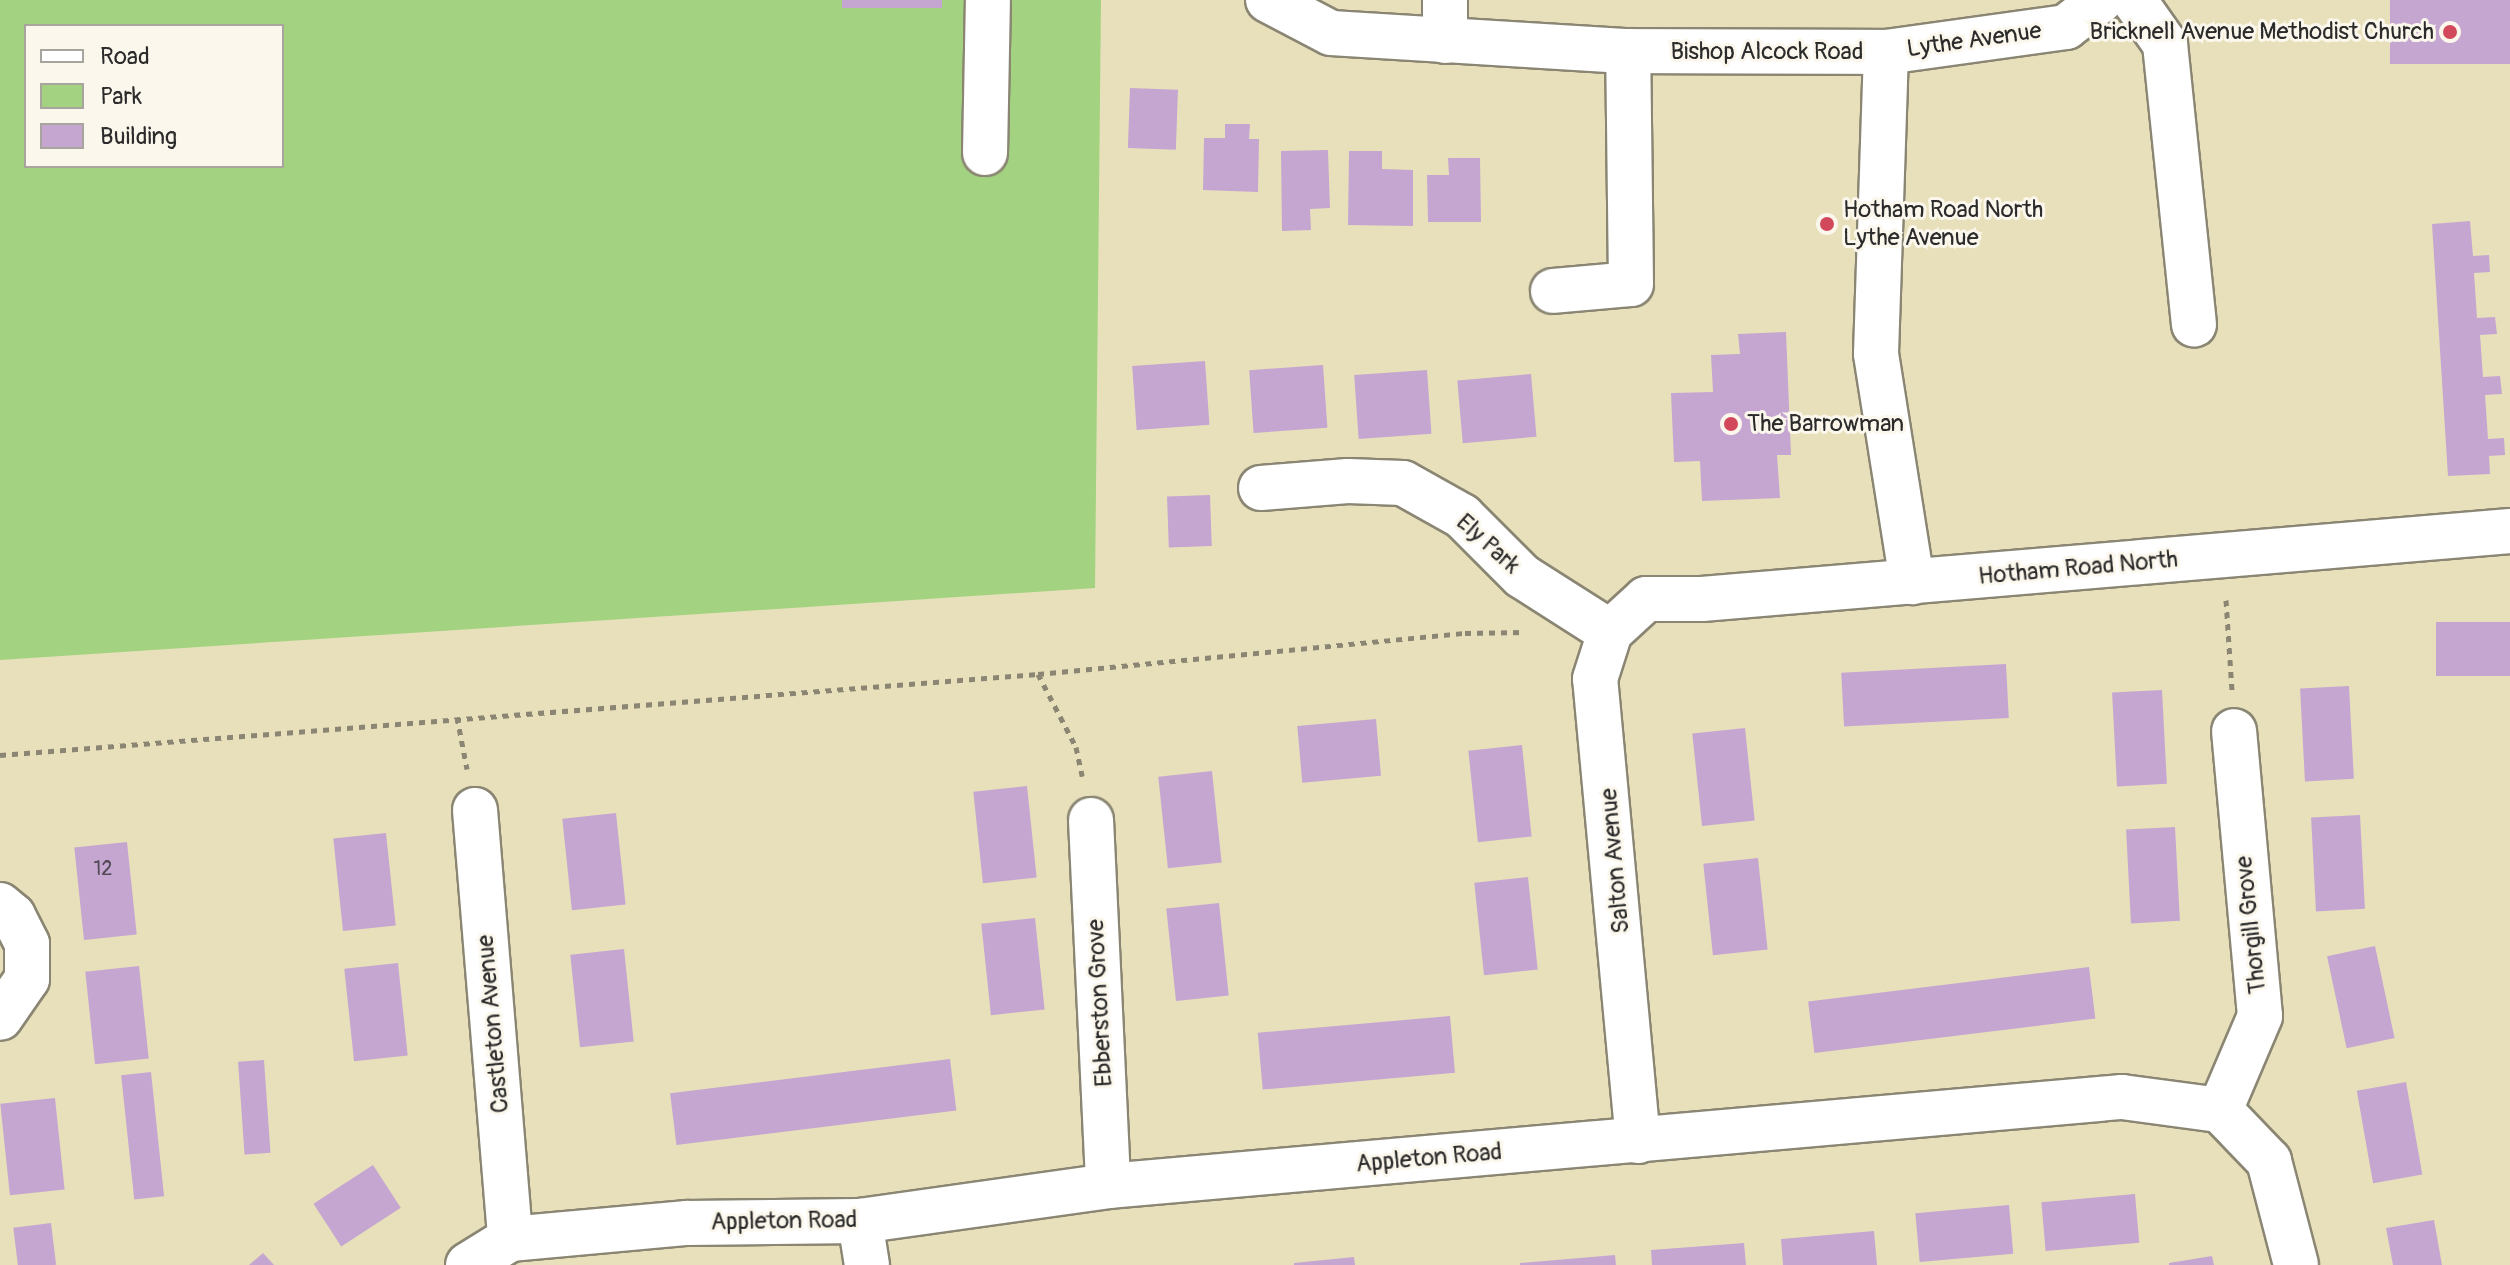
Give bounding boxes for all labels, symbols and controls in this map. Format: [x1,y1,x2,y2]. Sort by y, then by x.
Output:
street label: Lythe Avenue [1905,16,2043,64]
place label: Bricknell Avenue Methodist Church [2090,18,2434,46]
marker: Bricknell Avenue Methodist Church [2441,23,2459,41]
legend [24,24,284,168]
street label: Bishop Alcock Road [1671,38,1863,66]
text: Road [100,42,150,71]
text: Park [100,82,142,111]
text: Building [100,122,177,151]
place label: Hotham Road North Lythe Avenue [1843,196,2043,252]
marker: Hotham Road North Lythe Avenue [1818,215,1836,233]
place label: The Barrowman [1747,410,1904,438]
marker: The Barrowman [1722,415,1740,433]
street label: Ely Park [1450,508,1526,580]
street label: Hotham Road North [1977,545,2179,591]
street label: Salton Avenue [1594,787,1636,935]
street label: Thorgill Grove [2229,855,2273,995]
house number: 12 [94,856,112,880]
street label: Ebberston Grove [1081,918,1119,1088]
street label: Castleton Avenue [471,934,515,1114]
street label: Appleton Road [1355,1137,1503,1179]
street label: Appleton Road [710,1205,858,1237]

